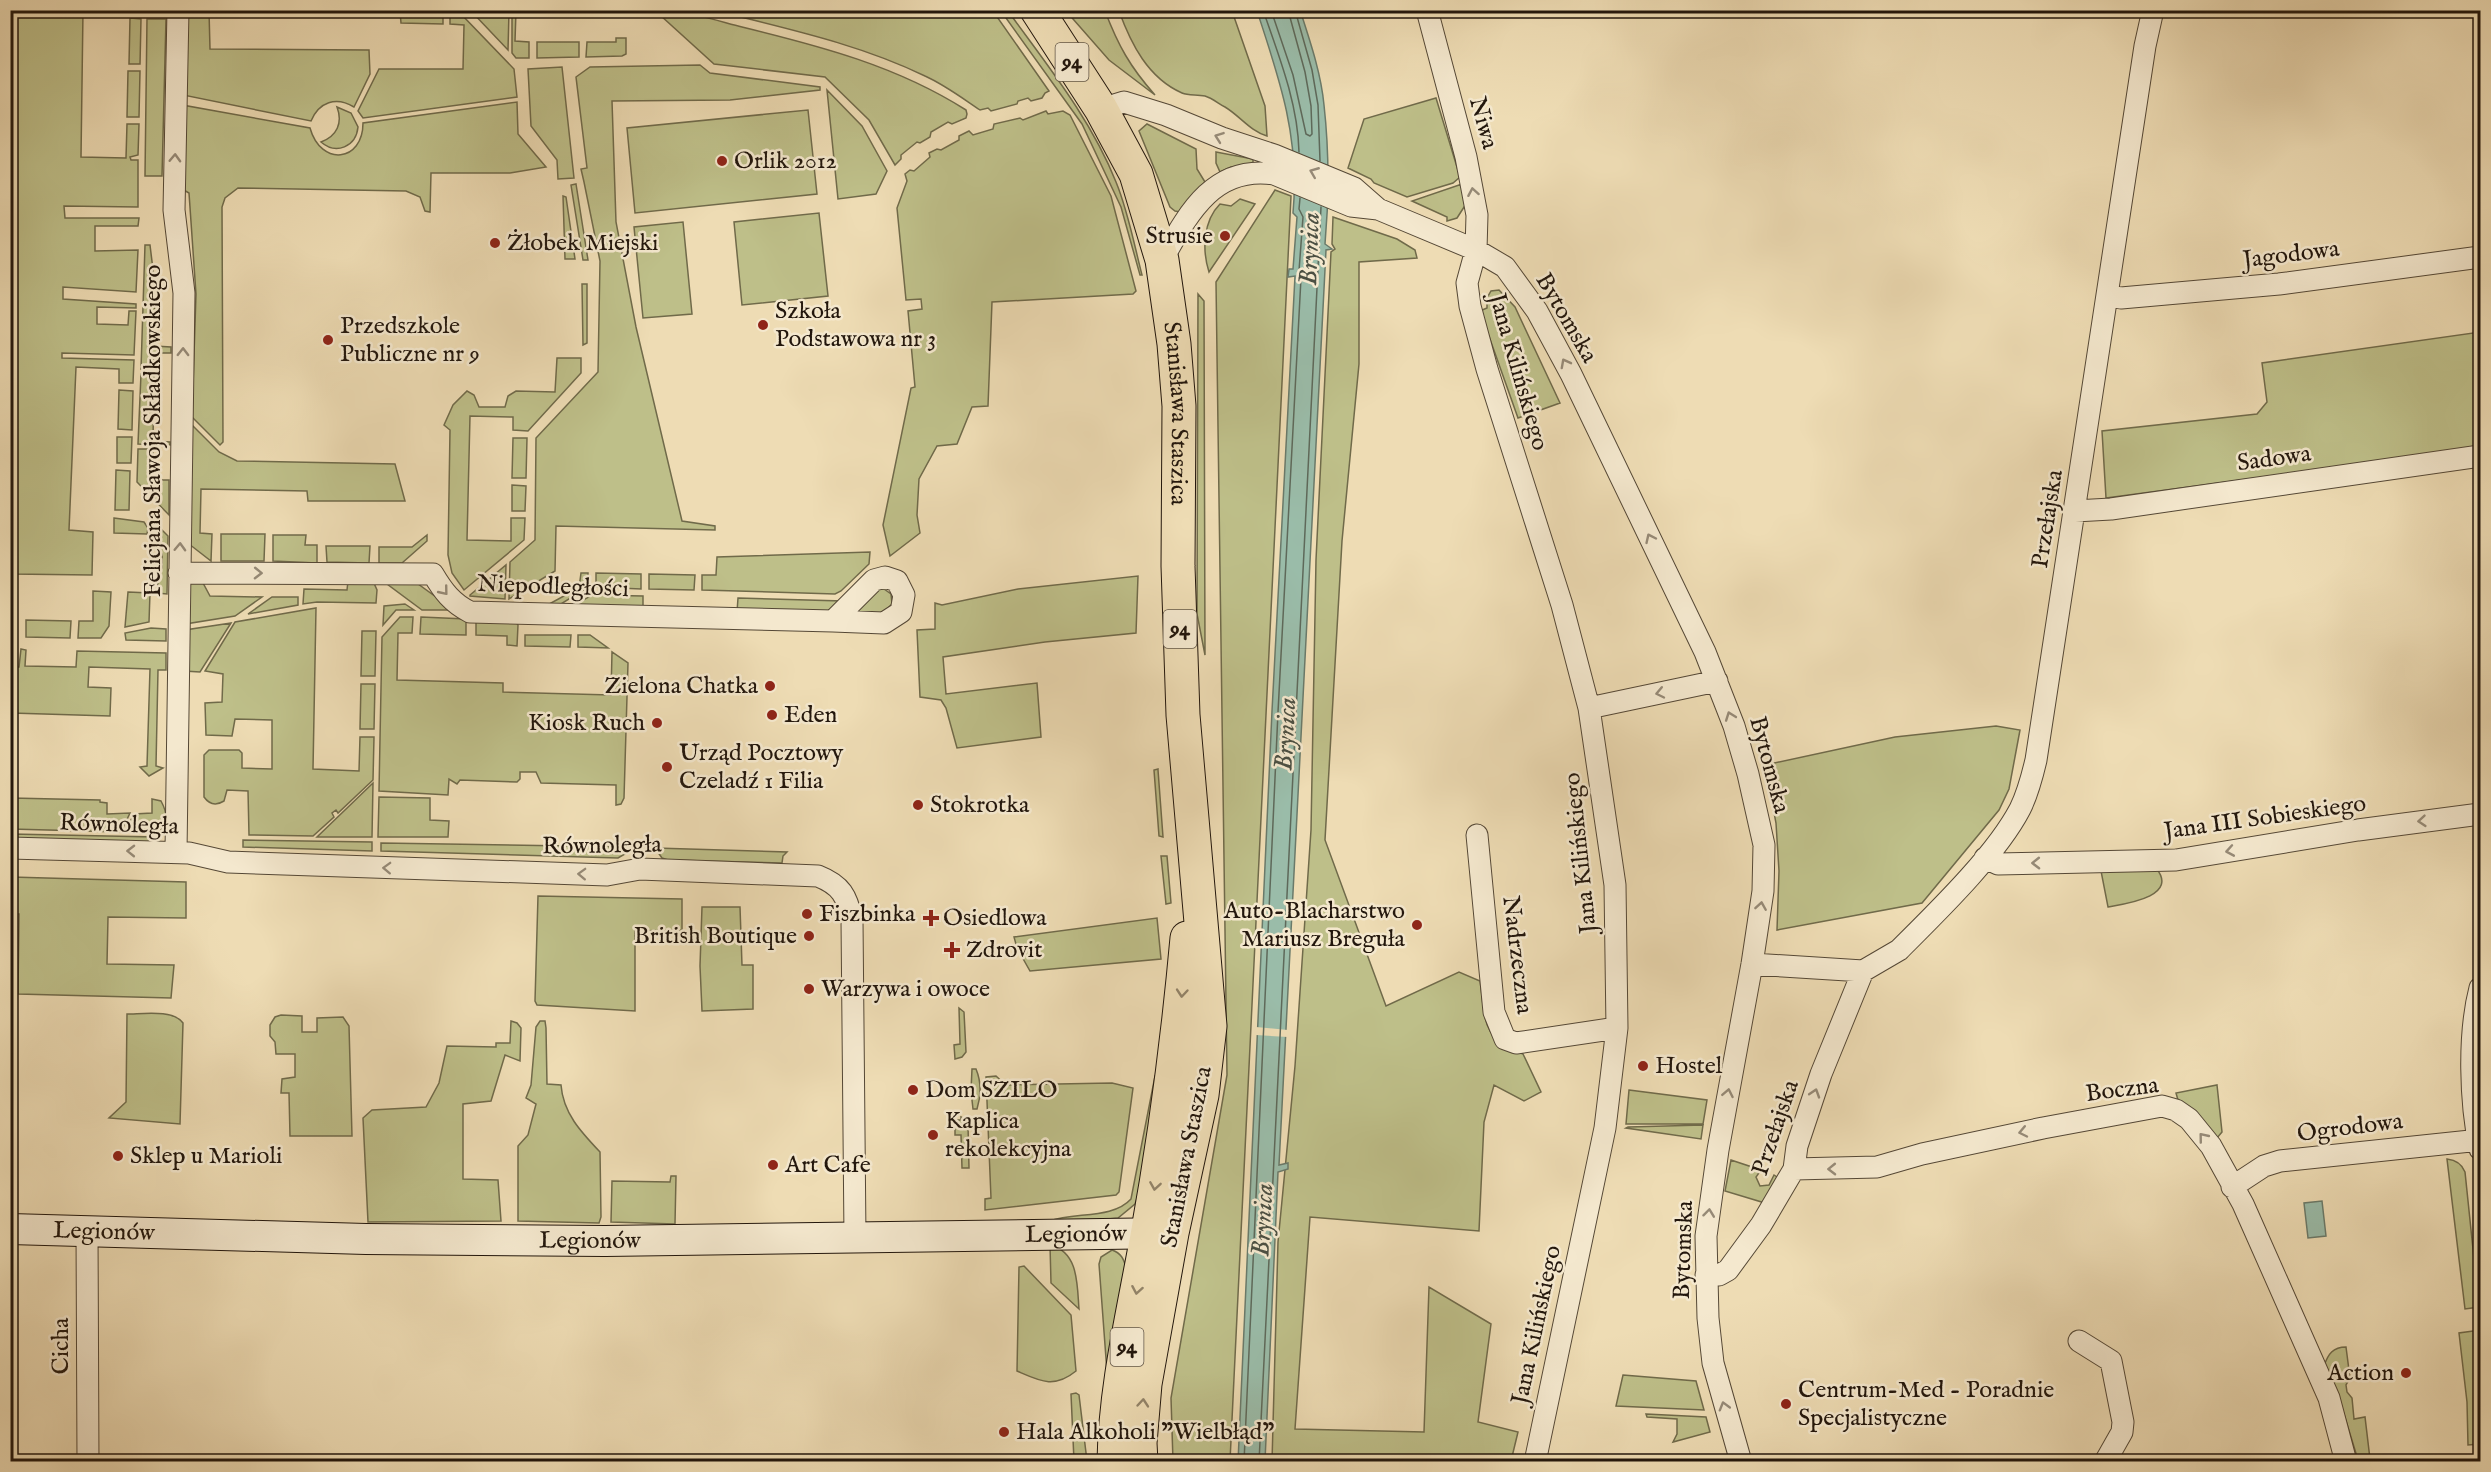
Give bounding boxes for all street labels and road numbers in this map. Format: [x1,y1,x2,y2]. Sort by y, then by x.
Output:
road number: 94 [1056,43,1088,81]
street label: Niwa [1461,93,1505,153]
street label: Jagodowa [2238,234,2342,277]
street label: Felicjana Sławoja Składkowskiego [138,265,169,597]
street label: Bytomska [1528,267,1604,369]
street label: Jana Kilińskiego [1480,287,1555,454]
street label: Stanisława Staszica [1155,320,1195,506]
street label: Sadowa [2235,438,2314,480]
street label: Przełajska [2025,467,2071,570]
street label: Niepodległości [477,569,629,605]
road number: 94 [1164,610,1196,648]
street label: Bytomska [1741,713,1797,817]
street label: Jana Kilińskiego [1557,771,1605,938]
street label: Jana III Sobieskiego [2159,788,2368,848]
street label: Równoległa [59,807,180,843]
street label: Równoległa [542,829,663,863]
street label: Nadrzeczna [1494,894,1540,1016]
street label: Stanisława Staszica [1154,1063,1220,1250]
street label: Boczna [2084,1070,2161,1110]
street label: Przełajska [1745,1076,1807,1180]
street label: Ogrodowa [2295,1106,2405,1150]
street label: Bytomska [1667,1199,1701,1300]
street label: Legionów [53,1215,156,1249]
street label: Legionów [1025,1218,1128,1251]
street label: Legionów [539,1225,642,1257]
street label: Jana Kilińskiego [1504,1243,1569,1410]
street label: Cicha [46,1317,77,1374]
road number: 94 [1110,1328,1144,1366]

